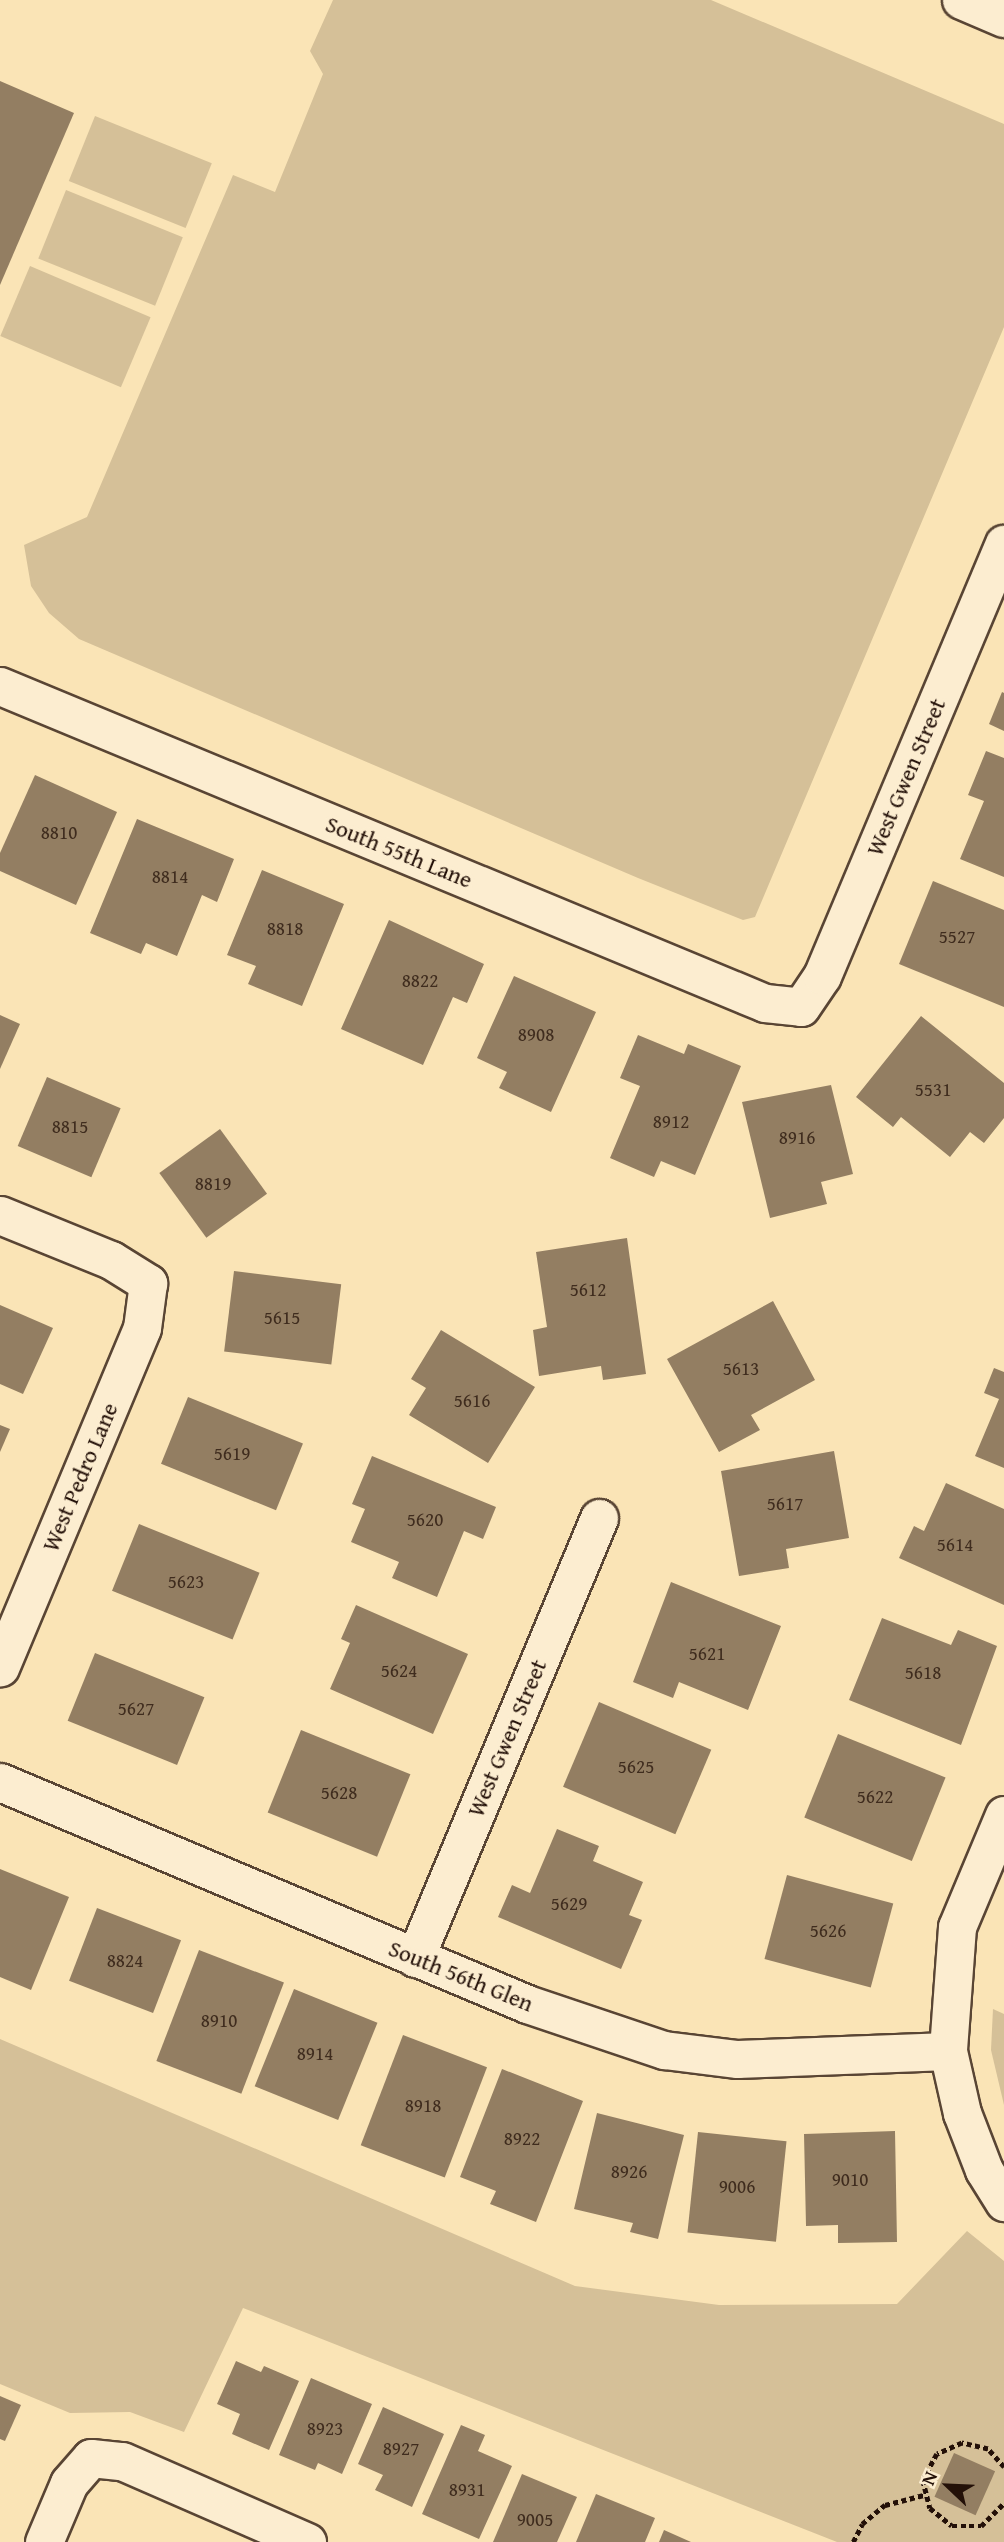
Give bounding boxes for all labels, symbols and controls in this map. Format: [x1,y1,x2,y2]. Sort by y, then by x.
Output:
street label: West Gwen Street [860,694,952,860]
street label: South 55th Lane [322,810,476,894]
house number: 8810 [41,822,77,844]
house number: 8814 [152,866,188,888]
house number: 8818 [267,918,303,940]
house number: 5527 [939,926,975,948]
house number: 8822 [402,970,438,992]
house number: 8908 [518,1024,554,1046]
house number: 5531 [915,1079,951,1101]
house number: 8912 [653,1111,689,1133]
house number: 8815 [52,1116,88,1138]
house number: 8916 [779,1127,815,1149]
house number: 8819 [195,1173,231,1195]
house number: 5612 [570,1279,606,1301]
house number: 5615 [264,1307,300,1329]
house number: 5613 [723,1358,759,1380]
house number: 5616 [454,1390,490,1412]
street label: West Pedro Lane [36,1398,124,1556]
house number: 5619 [214,1443,250,1465]
house number: 5617 [767,1493,803,1515]
house number: 5620 [407,1509,443,1531]
house number: 5614 [937,1534,973,1556]
house number: 5623 [168,1571,204,1593]
house number: 5621 [689,1643,725,1665]
street label: West Gwen Street [461,1655,553,1821]
house number: 5624 [381,1660,417,1682]
house number: 5618 [905,1662,941,1684]
house number: 5627 [118,1698,154,1720]
house number: 5625 [618,1756,654,1778]
house number: 5628 [321,1782,357,1804]
house number: 5622 [857,1786,893,1808]
house number: 5629 [551,1893,587,1915]
house number: 5626 [810,1920,846,1942]
street label: South 56th Glen [385,1934,537,2018]
house number: 8824 [107,1950,143,1972]
house number: 8910 [201,2010,237,2032]
house number: 8914 [297,2043,333,2065]
house number: 8918 [405,2095,441,2117]
house number: 8922 [504,2128,540,2150]
house number: 8926 [611,2161,647,2183]
house number: 9010 [832,2169,868,2191]
house number: 9006 [719,2176,755,2198]
house number: 8923 [307,2418,343,2440]
house number: 8927 [383,2438,419,2460]
north arrow [913,2451,983,2521]
text: N [913,2466,944,2489]
house number: 8931 [449,2479,485,2501]
house number: 9005 [517,2509,553,2531]

